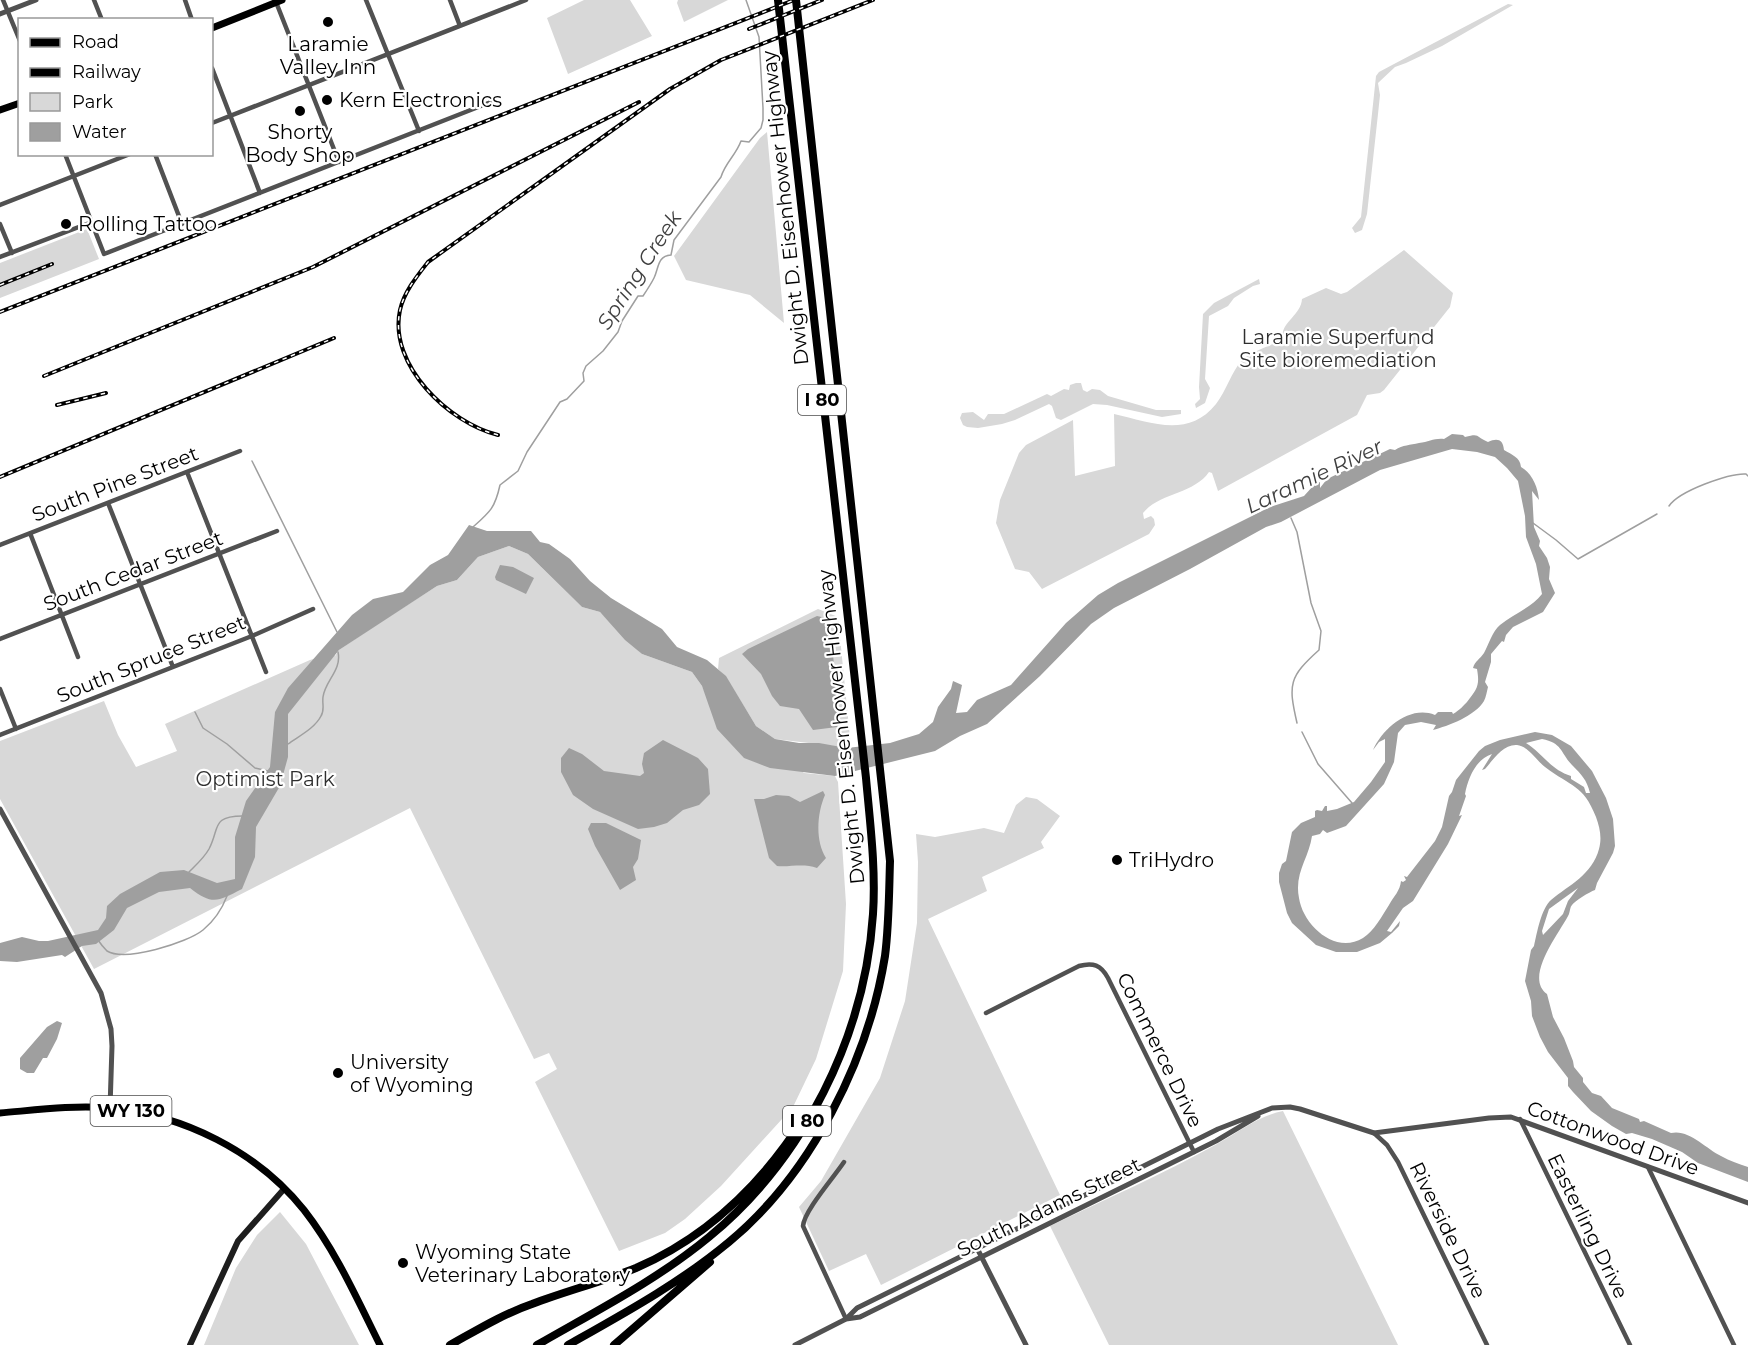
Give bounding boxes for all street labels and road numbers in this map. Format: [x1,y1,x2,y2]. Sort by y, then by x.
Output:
street label: Dwight D. Eisenhower Highway [757,49,813,367]
road number: I 80 [798,385,846,415]
street label: South Pine Street [28,441,202,527]
street label: South Cedar Street [40,526,226,616]
street label: Dwight D. Eisenhower Highway [813,568,869,886]
street label: South Spruce Street [53,610,249,708]
street label: Commerce Drive [1112,969,1208,1131]
road number: WY 130 [90,1096,172,1126]
street label: Cottonwood Drive [1524,1096,1702,1180]
road number: I 80 [783,1106,831,1136]
street label: Easterling Drive [1543,1150,1633,1302]
street label: South Adams Street [953,1152,1145,1262]
street label: Riverside Drive [1405,1158,1491,1302]

